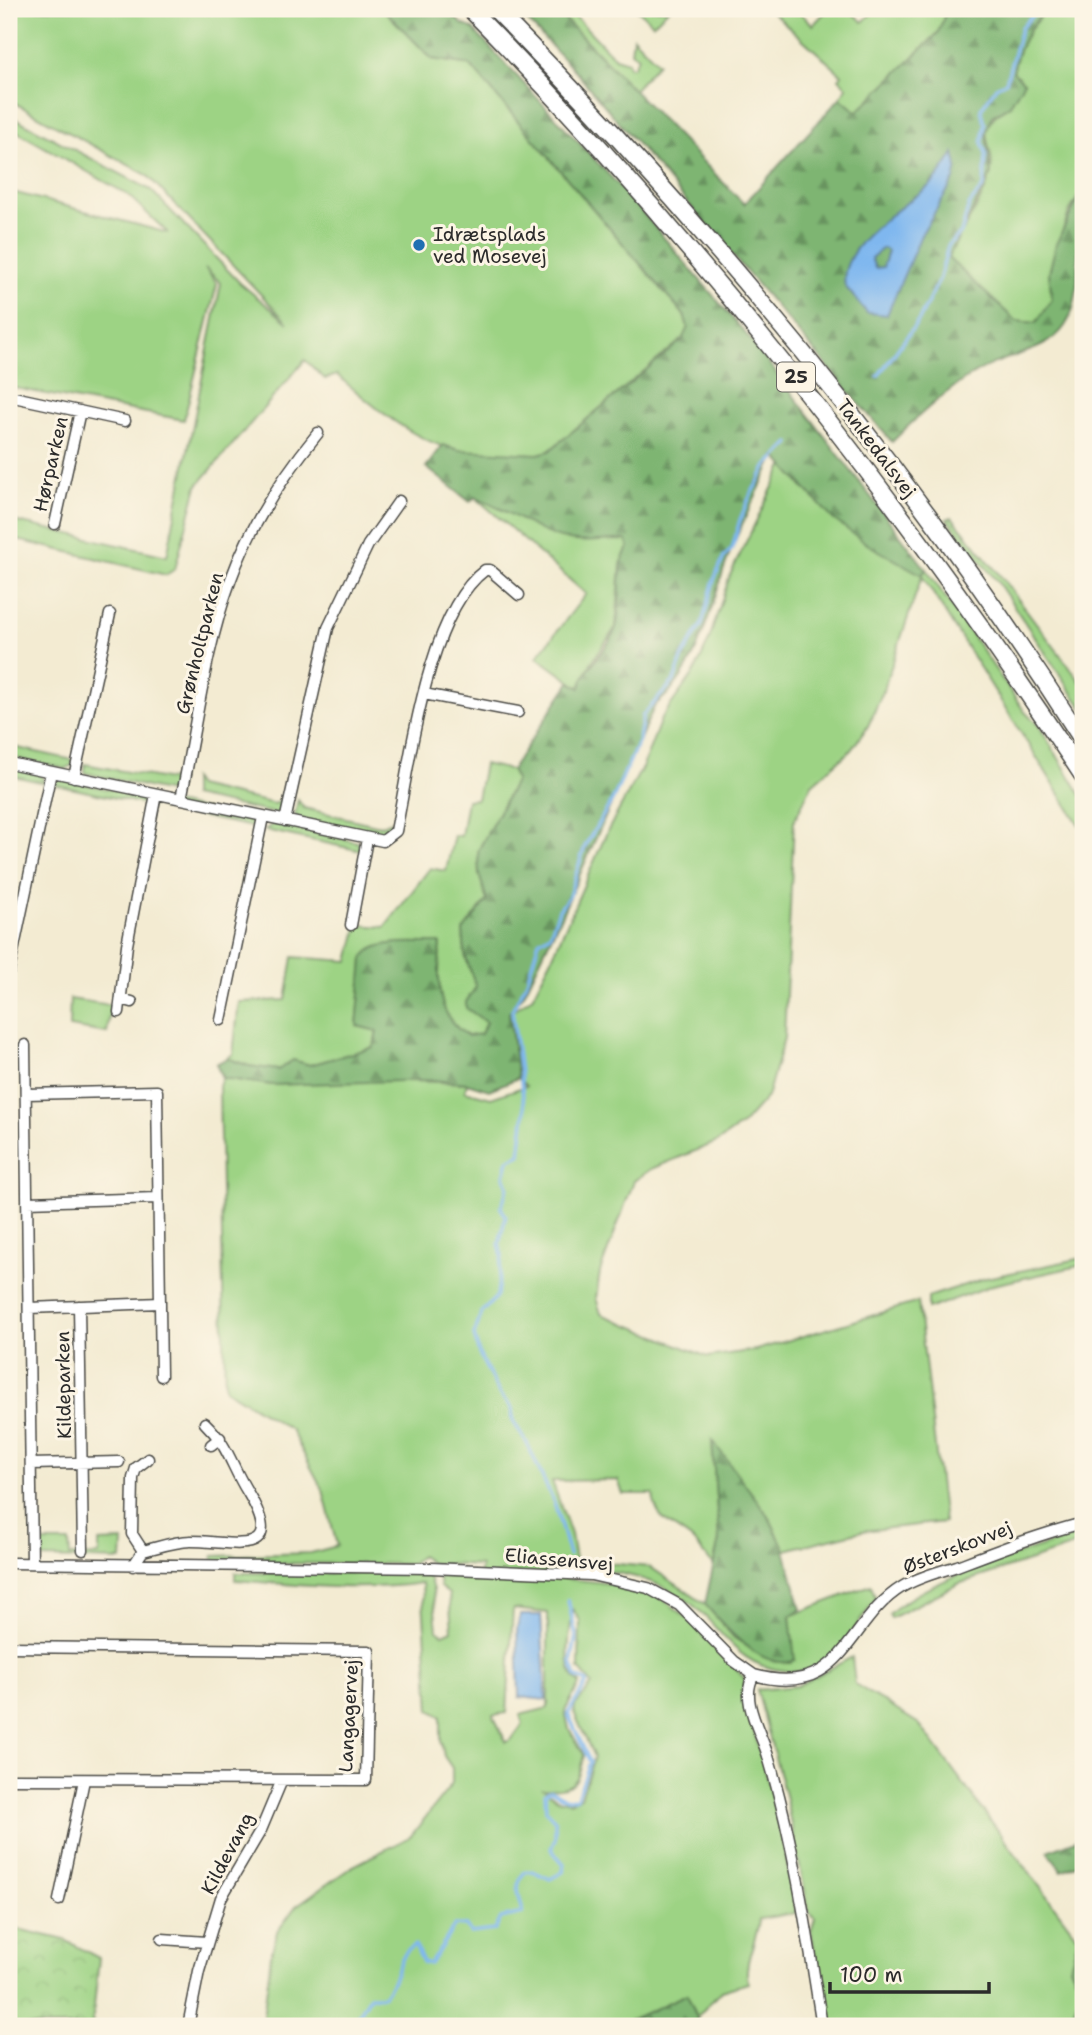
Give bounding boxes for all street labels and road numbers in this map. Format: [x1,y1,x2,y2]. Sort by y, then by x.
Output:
road number: 25 [777,362,815,391]
street label: Tankedalsvej [831,394,922,503]
street label: Hørparken [27,414,74,514]
street label: Grønholtparken [170,569,229,717]
street label: Kildeparken [50,1331,77,1439]
street label: Østerskovvej [899,1515,1016,1580]
street label: Eliassensvej [504,1542,614,1577]
street label: Langagervej [333,1659,364,1773]
street label: Kildevang [195,1808,260,1899]

